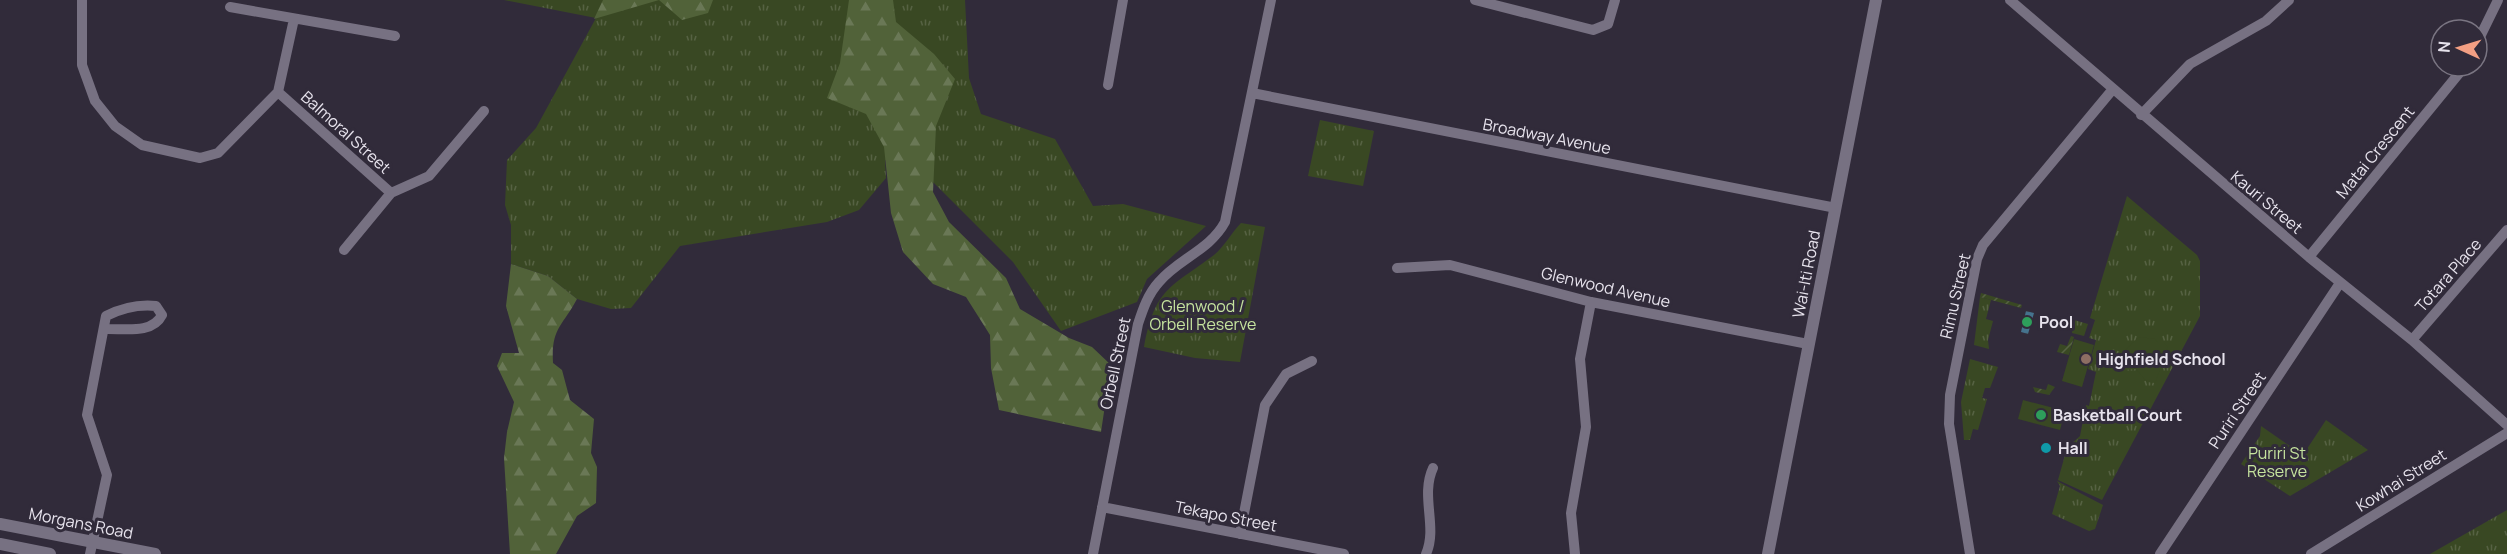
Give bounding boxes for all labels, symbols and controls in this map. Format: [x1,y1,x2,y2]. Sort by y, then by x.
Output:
north arrow [2429,18,2489,78]
text: N [2433,40,2455,53]
street label: Balmoral Street [296,86,396,178]
street label: Matai Crescent [2331,101,2419,203]
street label: Broadway Avenue [1481,113,1613,159]
street label: Kauri Street [2226,165,2308,239]
street label: Wai-Iti Road [1787,228,1825,320]
street label: Totara Place [2410,234,2486,316]
street label: Rimu Street [1934,251,1976,341]
street label: Glenwood Avenue [1539,261,1673,313]
park label: Glenwood / Orbell Reserve [1150,295,1256,335]
place label: Pool [2039,311,2073,333]
street label: Orbell Street [1094,315,1136,411]
marker: Pool [2020,315,2034,329]
place label: Highfield School [2098,348,2226,370]
marker: Highfield School [2079,352,2093,366]
street label: Puriri Street [2203,367,2271,453]
place label: Basketball Court [2053,404,2182,426]
marker: Basketball Court [2034,408,2048,422]
place label: Hall [2058,437,2088,459]
marker: Hall [2039,441,2053,455]
park label: Puriri St Reserve [2247,442,2307,482]
street label: Kowhai Street [2352,443,2450,517]
street label: Tekapo Street [1173,495,1279,537]
street label: Morgans Road [27,502,135,544]

